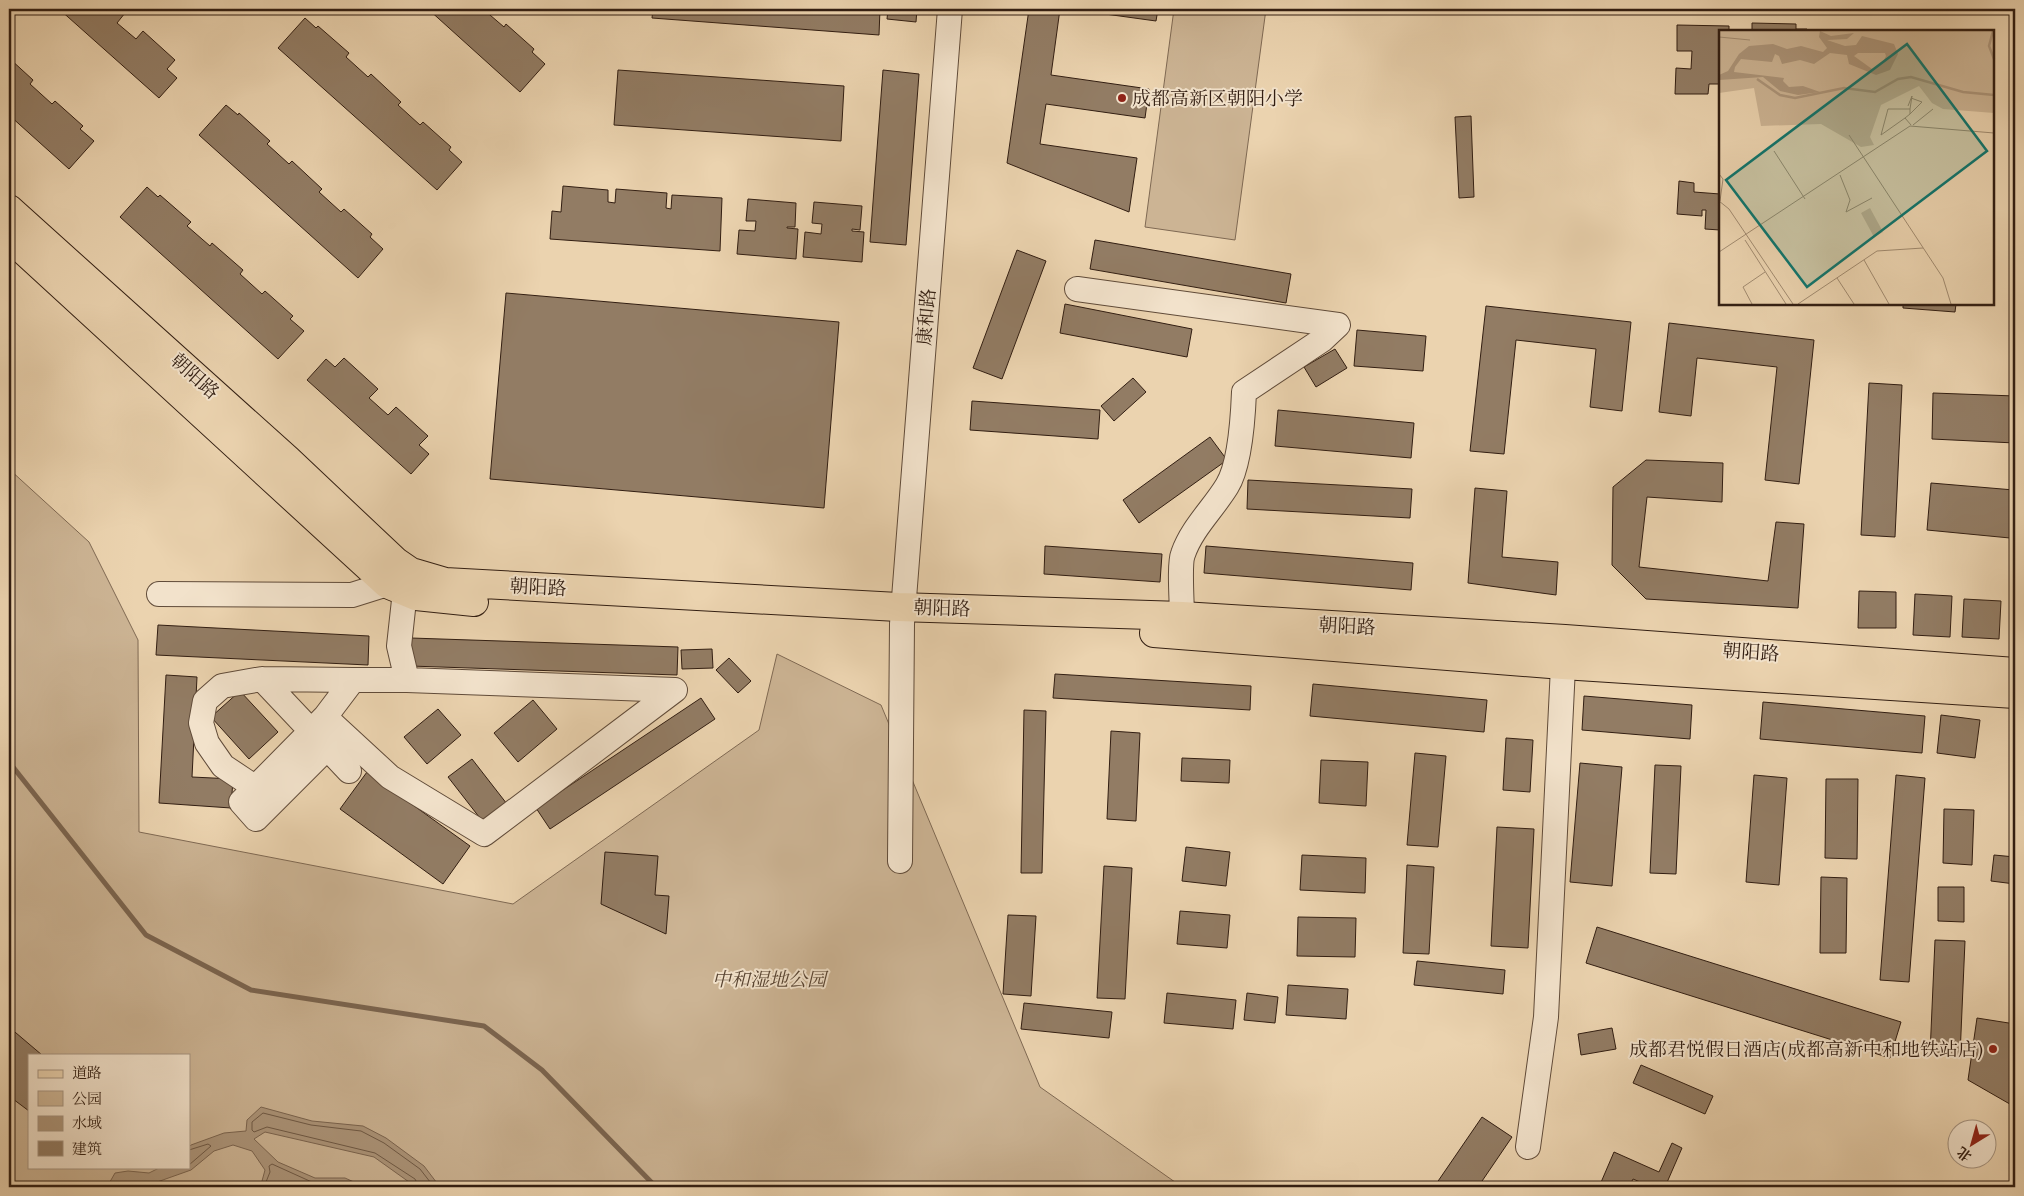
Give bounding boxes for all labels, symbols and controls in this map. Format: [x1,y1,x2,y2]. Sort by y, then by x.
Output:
inset map [1719,30,1994,305]
place label: 成都高新区朝阳小学 [1132,86,1303,111]
marker: 成都高新区朝阳小学 [1116,92,1128,104]
street label: 康和路 [911,288,941,346]
street label: 朝阳路 [165,348,225,404]
street label: 朝阳路 [509,573,567,601]
street label: 朝阳路 [913,595,971,621]
street label: 朝阳路 [1318,612,1376,640]
street label: 朝阳路 [1722,638,1780,666]
park label: 中和湿地公园 [712,967,829,992]
place label: 成都君悦假日酒店(成都高新中和地铁站店) [1629,1037,1983,1062]
marker: 成都君悦假日酒店(成都高新中和地铁站店) [1987,1043,1999,1055]
legend [28,1054,190,1168]
text: 道路 [72,1063,102,1082]
text: 公园 [72,1089,102,1108]
text: 水域 [72,1113,102,1132]
north arrow [1946,1118,1996,1168]
text: 建筑 [72,1139,102,1158]
text: 北 [1953,1143,1975,1166]

